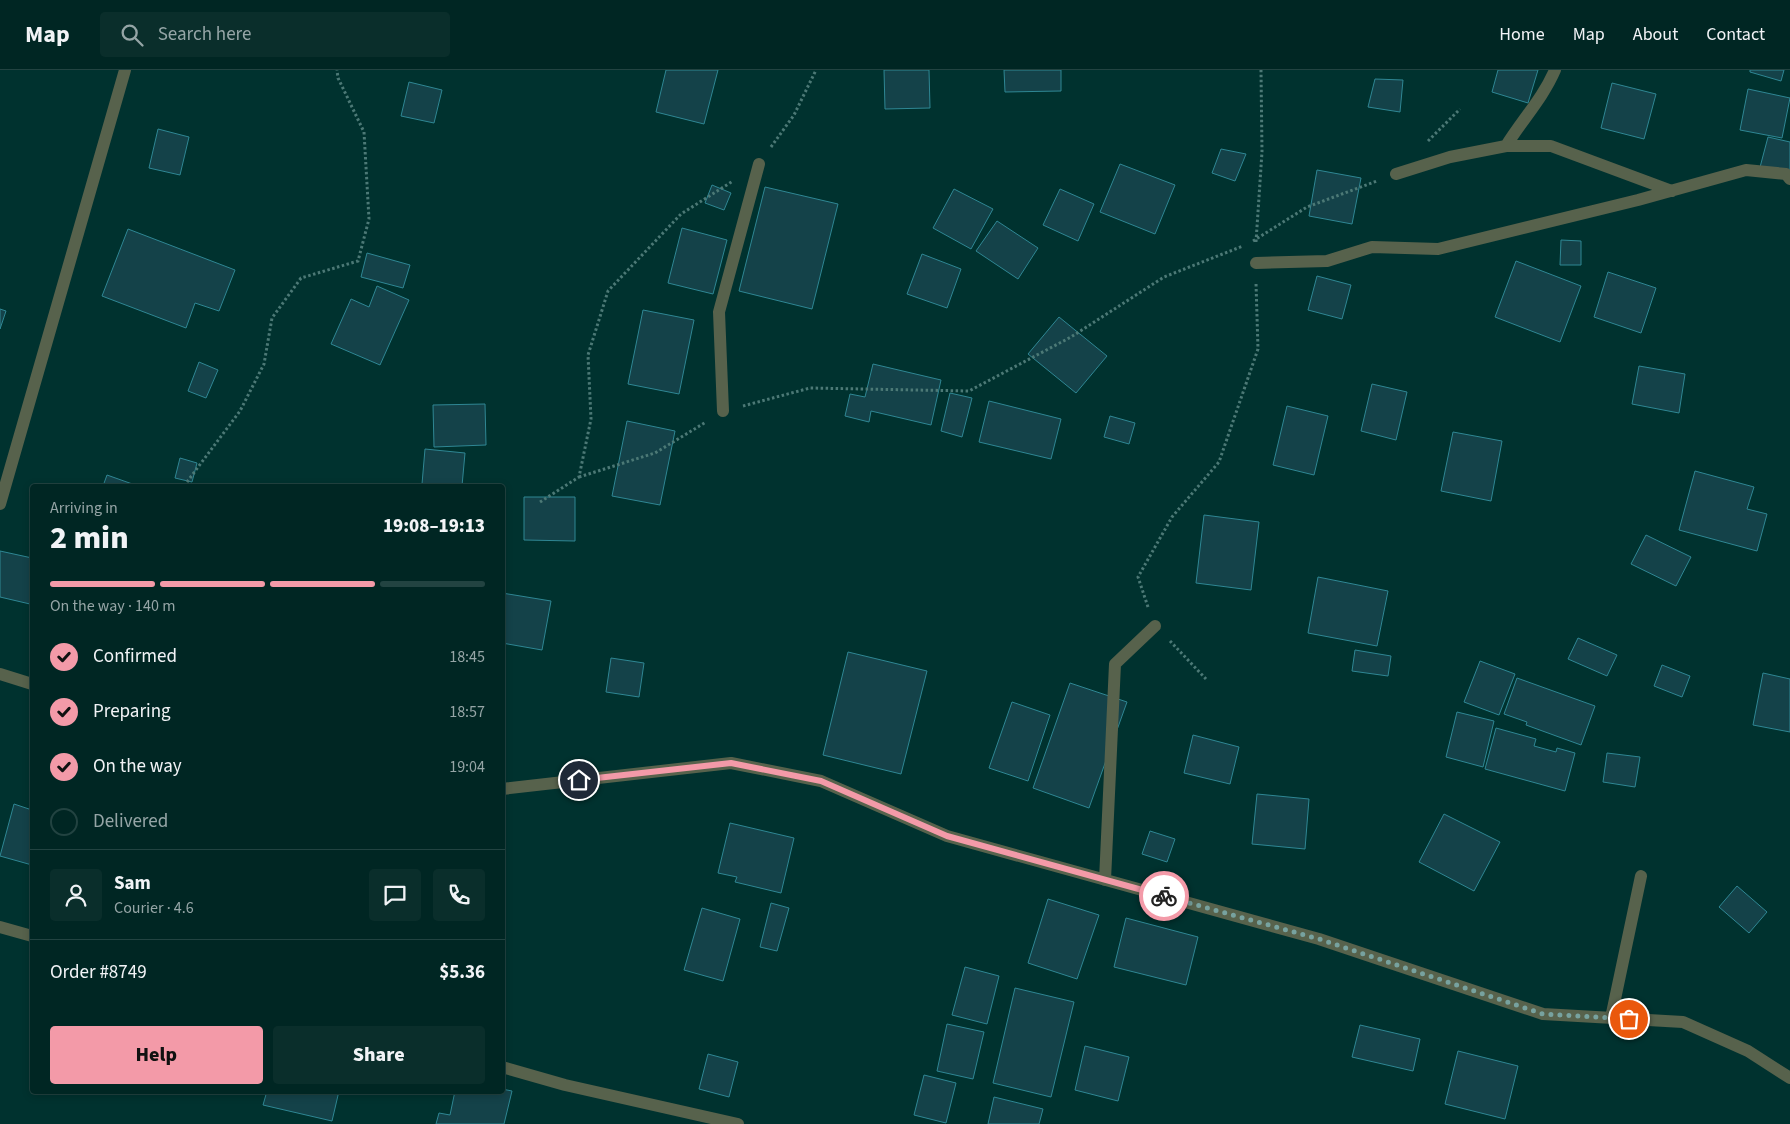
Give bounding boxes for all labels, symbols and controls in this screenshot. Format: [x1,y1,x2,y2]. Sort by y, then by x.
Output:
search box [100,12,450,57]
text: Map [25,17,70,52]
icon: search [118,21,146,49]
text: Search here [158,21,251,48]
text: Home [1499,22,1545,47]
text: Map [1573,22,1605,47]
text: About [1633,22,1678,47]
text: Contact [1706,22,1765,47]
text: Arriving in [50,497,118,519]
text: 19:08–19:13 [383,513,485,540]
text: 2 min [50,515,129,561]
text: On the way · 140 m [50,595,175,617]
icon: check [50,643,78,671]
text: Confirmed [93,643,177,670]
text: 18:45 [449,646,485,668]
icon: check [50,698,78,726]
text: Preparing [93,698,171,725]
text: 18:57 [449,701,485,723]
icon: check [50,753,78,781]
text: On the way [93,753,182,780]
text: 19:04 [449,756,485,778]
pin [558,759,600,801]
icon: home [565,766,593,794]
text: Delivered [93,808,168,835]
button: person [50,869,102,921]
button: chat [369,869,421,921]
button: phone [433,869,485,921]
text: Sam [114,870,151,897]
courier [1139,871,1189,921]
icon: bike [1150,882,1178,910]
text: Courier · 4.6 [114,897,194,919]
text: Order #8749 [50,959,147,986]
text: $5.36 [439,959,485,986]
pin [1608,998,1650,1040]
icon: bag [1615,1005,1643,1033]
button: Help [50,1026,263,1084]
button: Share [273,1026,485,1084]

